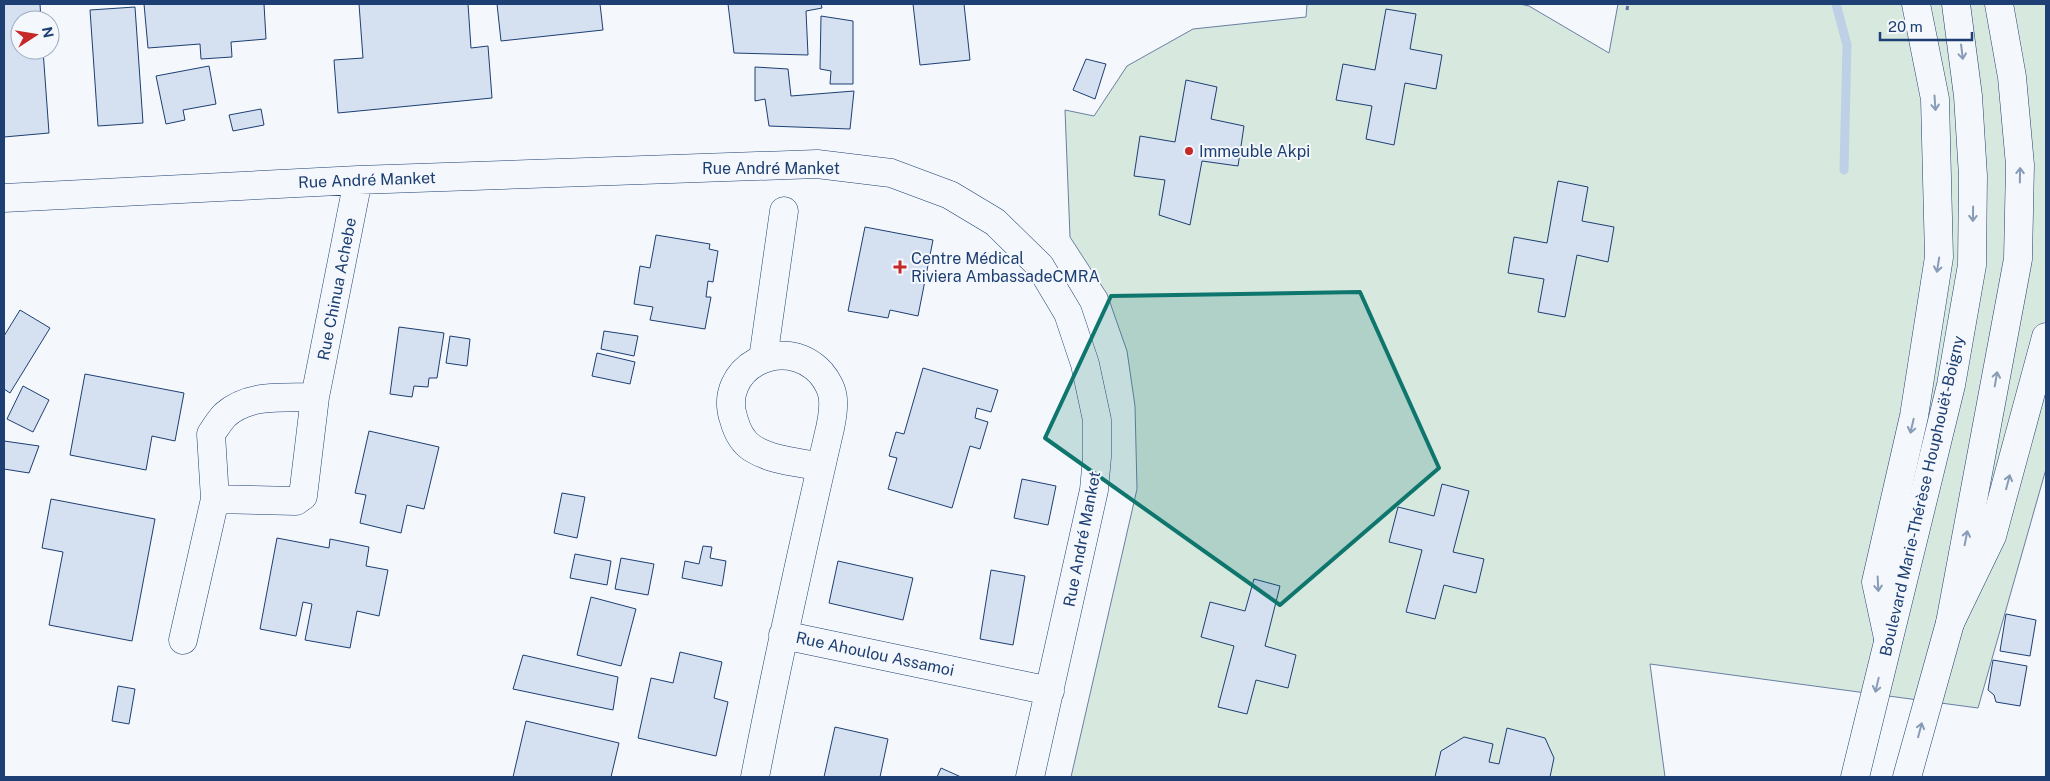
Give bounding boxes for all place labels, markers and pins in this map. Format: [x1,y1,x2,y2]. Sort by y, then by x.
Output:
place label: Immeuble Akpi [1199,142,1310,161]
marker: Immeuble Akpi [1183,145,1195,157]
place label: Centre Médical Riviera AmbassadeCMRA [911,249,1100,286]
marker: Centre Médical Riviera AmbassadeCMRA [893,260,907,274]

